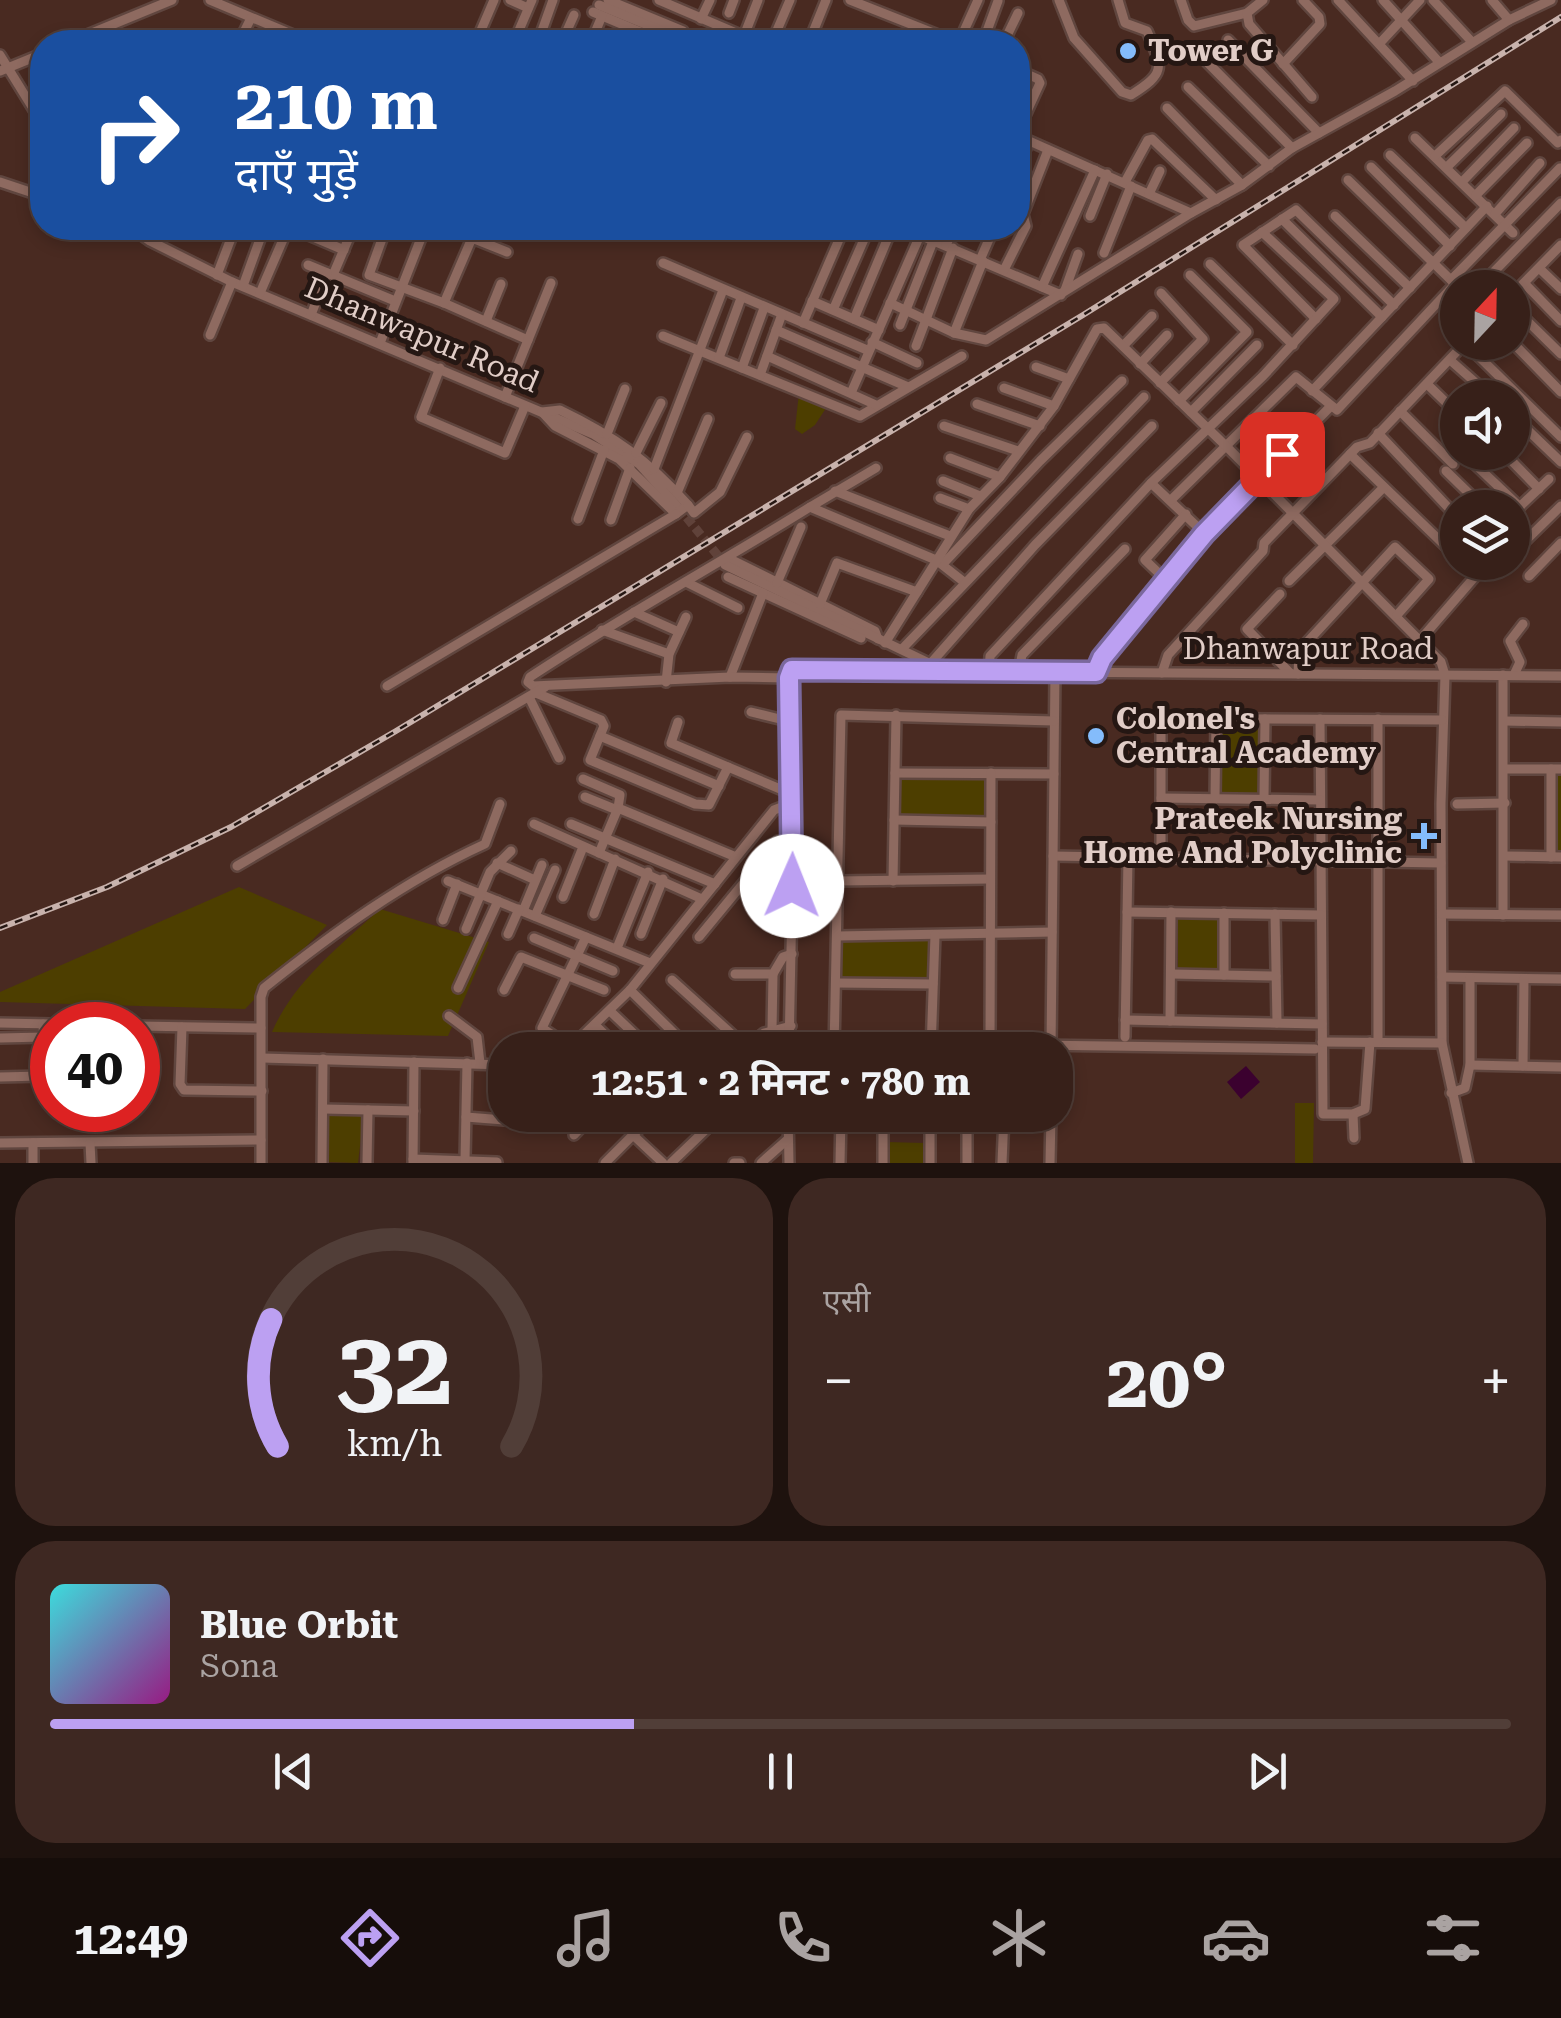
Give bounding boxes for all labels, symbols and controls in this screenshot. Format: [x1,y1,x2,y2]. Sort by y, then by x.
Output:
place label: Tower G [1148,33,1273,68]
marker: Tower G [1117,40,1139,62]
text: 210 m [235,64,438,146]
icon: right [70,70,200,200]
text: दाएँ मुड़ें [235,148,358,201]
street label: Dhanwapur Road [300,269,544,400]
north arrow [1440,270,1530,360]
map controls [1440,270,1530,580]
button: sound [1440,380,1530,470]
pin [1240,412,1325,497]
icon: arrive [1255,427,1310,482]
button: layers [1440,490,1530,580]
street label: Dhanwapur Road [1183,631,1433,666]
place label: Colonel's Central Academy [1116,701,1376,770]
marker: Colonel's Central Academy [1085,725,1107,747]
place label: Prateek Nursing Home And Polyclinic [1083,801,1402,870]
marker: Prateek Nursing Home And Polyclinic [1411,823,1437,849]
position arrow [740,834,844,938]
speed limit sign: 40 [30,1002,160,1132]
text: 12:51 · 2 मिनट · 780 m [591,1060,970,1104]
text: एसी [823,1282,871,1320]
text: 32 [336,1308,452,1429]
text: 20° [1106,1337,1228,1425]
text: − [823,1349,854,1413]
text: + [1480,1349,1511,1413]
text: km/h [346,1423,442,1465]
text: Blue Orbit [200,1603,398,1647]
text: Sona [200,1647,278,1685]
icon: previous [266,1744,321,1799]
icon: pause [753,1744,808,1799]
icon: next [1240,1744,1295,1799]
icon: directions [335,1903,405,1973]
icon: music [551,1903,621,1973]
icon: phone [768,1903,838,1973]
icon: climate [984,1903,1054,1973]
icon: car [1201,1903,1271,1973]
icon: filters [1418,1903,1488,1973]
text: 12:49 [73,1912,188,1965]

